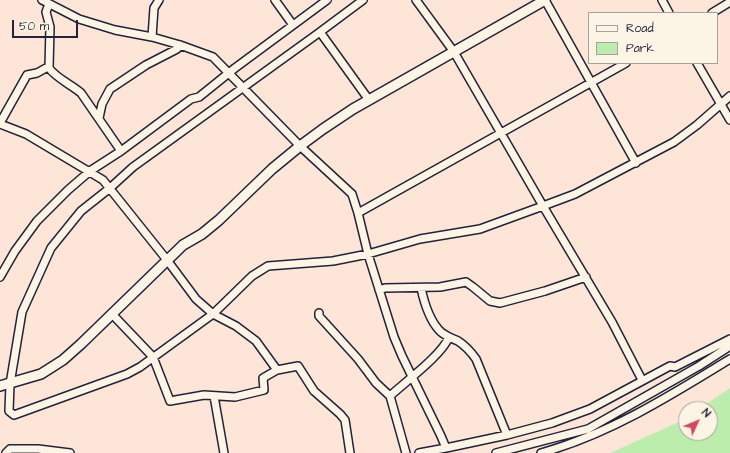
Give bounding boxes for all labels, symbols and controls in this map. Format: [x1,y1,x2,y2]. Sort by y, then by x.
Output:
scale bar [14,12,80,38]
legend [588,12,718,64]
text: 50 m [19,18,49,35]
text: Road [626,20,654,37]
text: Park [626,40,654,57]
north arrow [678,401,718,441]
text: N [698,405,714,421]

